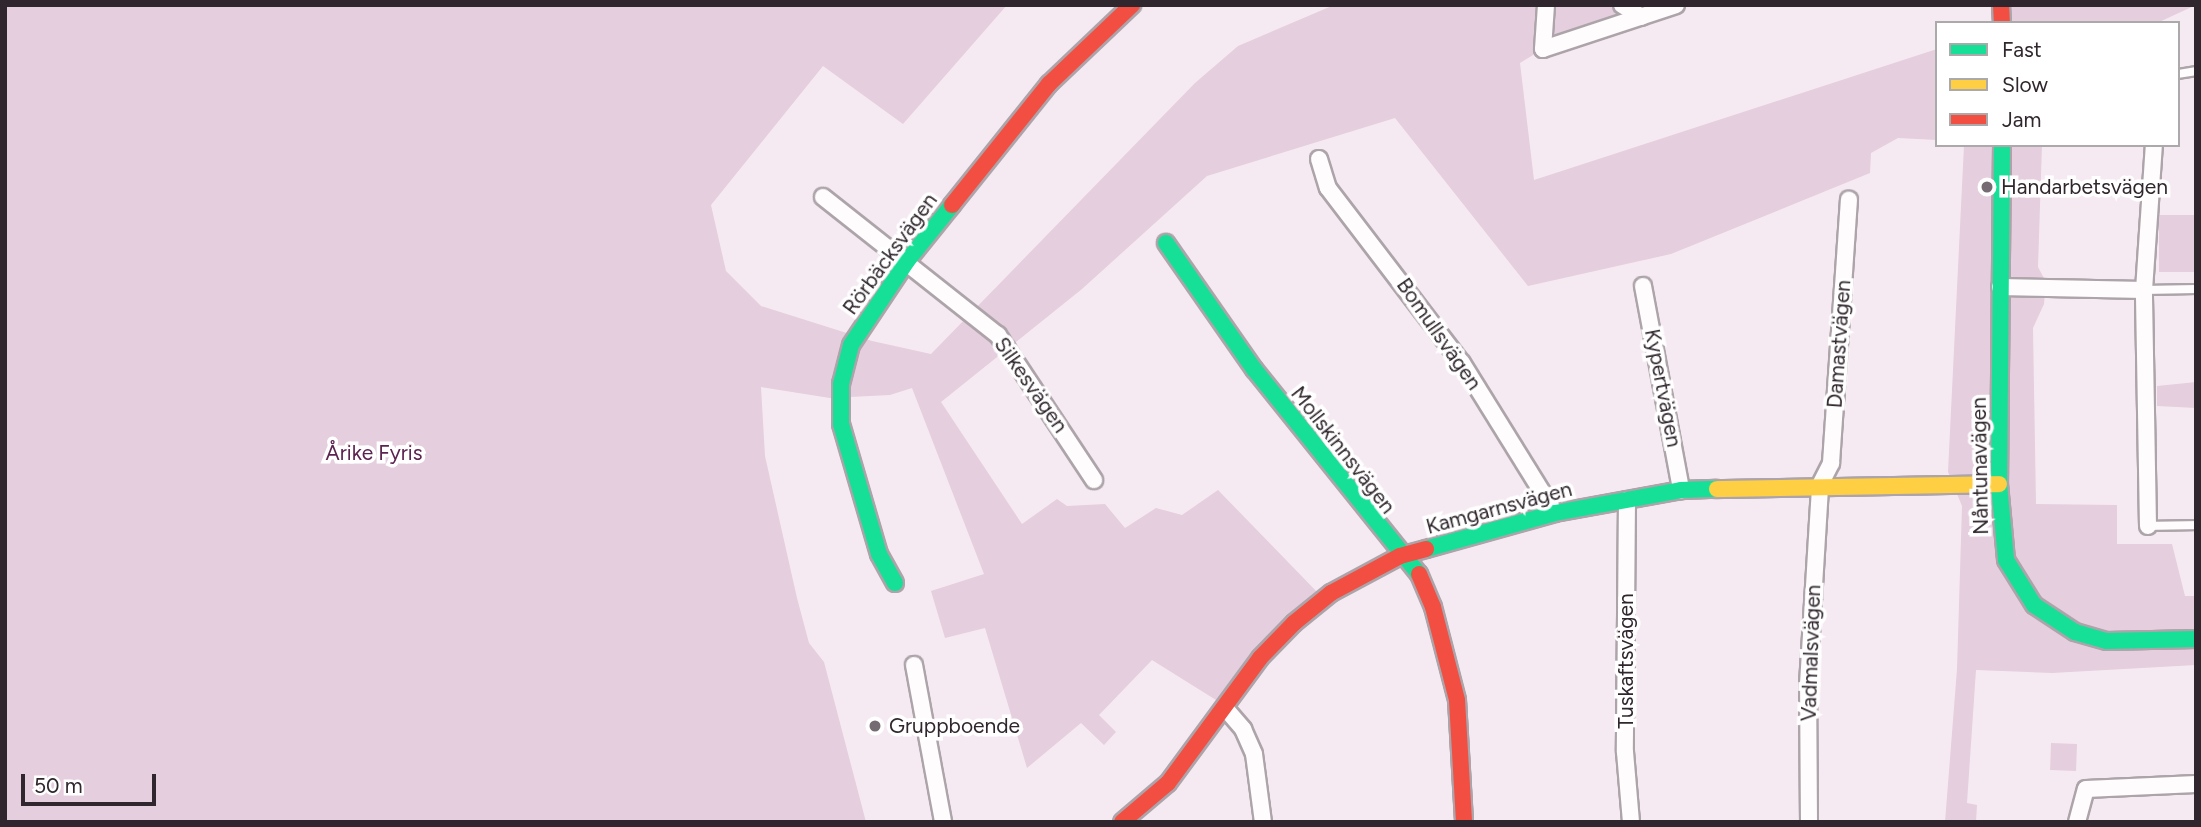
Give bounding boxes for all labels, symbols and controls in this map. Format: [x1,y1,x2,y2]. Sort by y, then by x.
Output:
legend [1935,21,2180,147]
text: Fast [2002,37,2042,62]
text: Slow [2002,72,2048,97]
text: Jam [2002,107,2041,132]
place label: Handarbetsvägen [2001,174,2168,200]
marker: Handarbetsvägen [1979,179,1995,195]
street label: Rörbäcksvägen [838,188,942,320]
street label: Bomullsvägen [1391,273,1487,395]
street label: Damastvägen [1822,279,1856,409]
street label: Kypertvägen [1639,327,1687,449]
street label: Silkesvägen [989,332,1073,438]
street label: Mollskinnsvägen [1286,381,1400,519]
street label: Nåntunavägen [1966,397,1994,535]
park label: Årike Fyris [326,440,422,466]
street label: Kamgarnsvägen [1423,476,1575,540]
street label: Vadmalsvägen [1796,584,1826,722]
street label: Tuskaftsvägen [1613,593,1639,729]
place label: Gruppboende [889,713,1020,739]
marker: Gruppboende [867,718,883,734]
scale bar [24,760,159,804]
text: 50 m [34,773,83,798]

